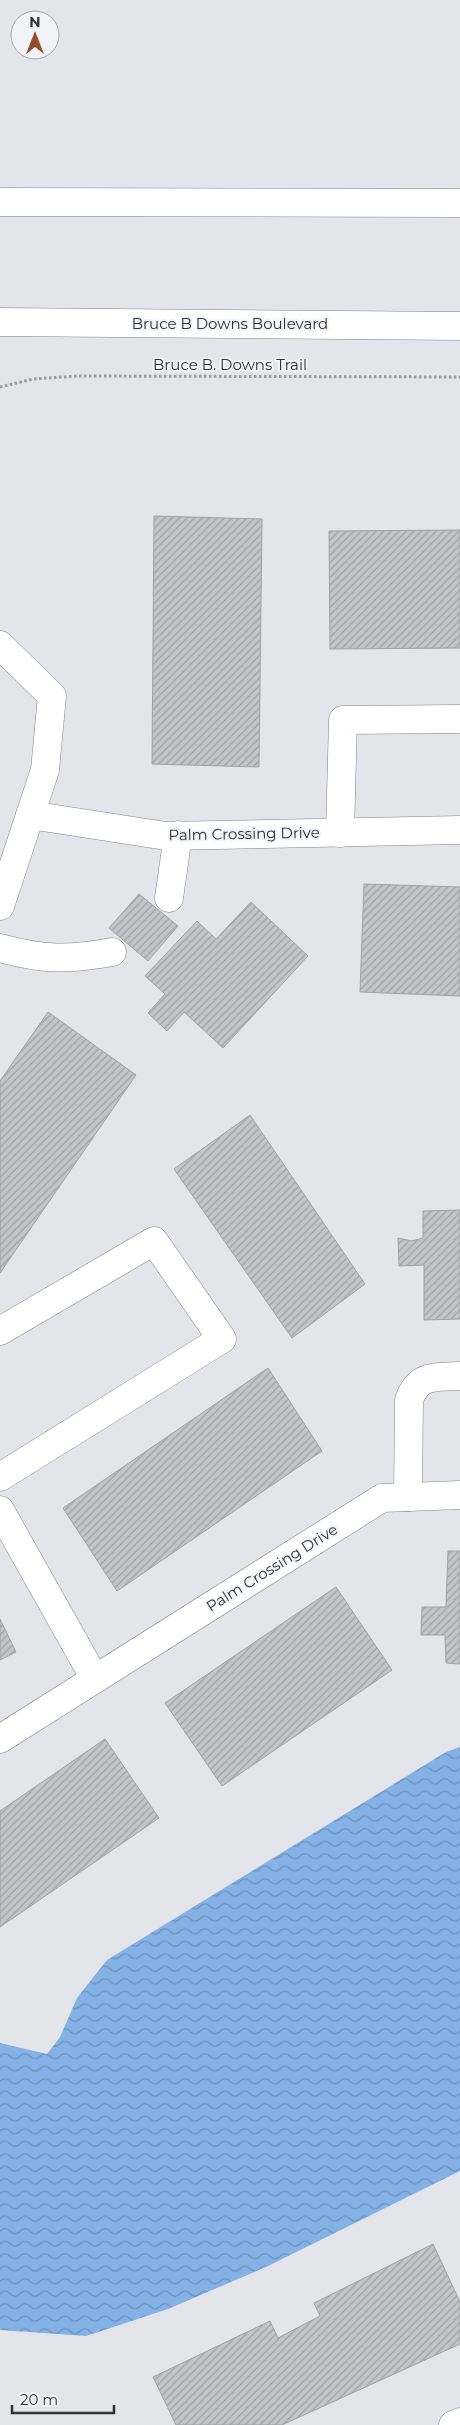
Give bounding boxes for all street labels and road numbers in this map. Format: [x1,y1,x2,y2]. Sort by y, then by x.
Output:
street label: Bruce B Downs Boulevard [132,314,328,333]
street label: Bruce B. Downs Trail [153,355,307,374]
street label: Palm Crossing Drive [168,823,320,844]
street label: Palm Crossing Drive [202,1519,341,1616]

